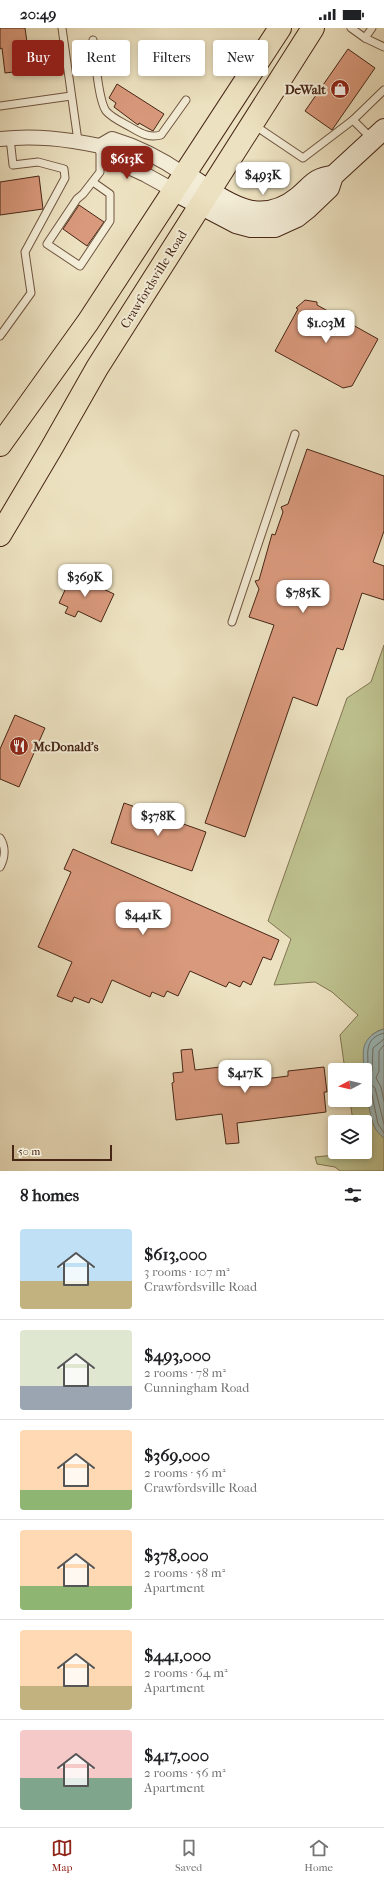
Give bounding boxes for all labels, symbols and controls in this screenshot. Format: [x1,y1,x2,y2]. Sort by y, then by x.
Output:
text: 20:49 [20,5,56,23]
chip: Buy [12,40,64,76]
chip: Rent [72,40,130,76]
chip: Filters [138,40,205,76]
chip: New [213,40,268,76]
shop icon: DeWalt [329,78,351,100]
place label: DeWalt [285,82,326,97]
pin: $613K [99,146,155,180]
text: $613K [110,151,144,166]
pin: $493K [235,162,291,196]
text: $493K [245,167,281,182]
street label: Crawfordsville Road [117,227,190,331]
pin: $1.03M [293,310,359,344]
text: $1.03M [307,315,345,330]
pin: $369K [57,564,113,598]
text: $369K [67,569,103,584]
pin: $785K [275,580,331,614]
text: $785K [285,585,321,600]
restaurant icon: McDonald's [8,735,30,757]
place label: McDonald's [32,739,99,754]
pin: $378K [130,803,186,837]
text: $378K [141,808,175,823]
pin: $441K [115,902,171,936]
text: $441K [125,907,161,922]
pin: $417K [217,1060,273,1094]
north arrow [328,1063,372,1107]
map controls [328,1063,372,1159]
text: $417K [227,1065,263,1080]
button: layers [328,1115,372,1159]
scale bar [12,1143,112,1162]
text: 50 m [18,1145,40,1158]
icon: filters [342,1184,364,1206]
text: 8 homes [20,1185,79,1205]
text: $613,000 [144,1244,207,1264]
icon: home [52,1245,100,1293]
text: 3 rooms · 107 m² [144,1264,230,1279]
text: Crawfordsville Road [144,1279,257,1294]
text: $493,000 [144,1345,211,1365]
icon: home [52,1346,100,1394]
text: 2 rooms · 78 m² [144,1365,226,1380]
text: Cunningham Road [144,1380,249,1395]
text: $369,000 [144,1445,210,1465]
icon: home [52,1446,100,1494]
text: 2 rooms · 56 m² [144,1465,226,1480]
text: Crawfordsville Road [144,1480,257,1495]
text: $378,000 [144,1545,209,1565]
icon: home [52,1546,100,1594]
text: 2 rooms · 58 m² [144,1565,225,1580]
text: Apartment [144,1580,205,1595]
text: $441,000 [144,1645,211,1665]
icon: home [52,1646,100,1694]
text: 2 rooms · 64 m² [144,1665,228,1680]
text: Apartment [144,1680,205,1695]
text: $417,000 [144,1745,209,1765]
icon: home [52,1746,100,1794]
text: 2 rooms · 56 m² [144,1765,226,1780]
text: Apartment [144,1780,205,1795]
tab: Map [51,1837,73,1874]
tab: Saved [175,1837,202,1874]
tab: Home [304,1837,333,1874]

